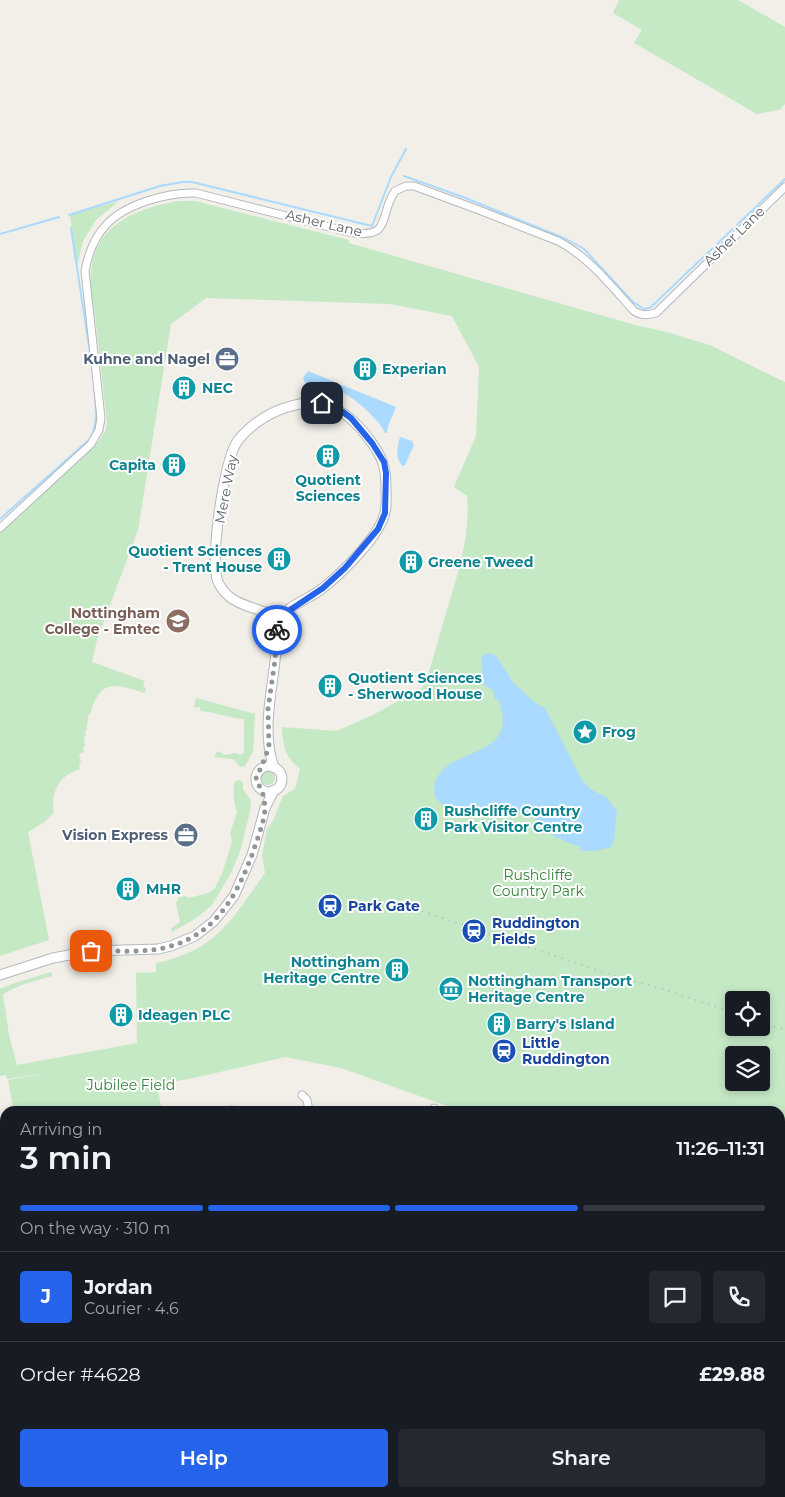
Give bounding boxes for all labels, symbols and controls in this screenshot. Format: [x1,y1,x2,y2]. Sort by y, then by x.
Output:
street label: Asher Lane [700,202,768,270]
street label: Asher Lane [284,205,364,241]
office icon: Kuhne and Nagel [214,346,240,372]
place label: Kuhne and Nagel [83,350,210,368]
building icon: Experian [352,356,378,382]
place label: Experian [382,360,447,378]
building icon: NEC [171,375,197,401]
place label: NEC [202,379,233,397]
pin [301,382,343,424]
icon: home [308,389,336,417]
building icon: Quotient Sciences [315,443,341,469]
building icon: Capita [161,452,187,478]
street label: Mere Way [211,453,242,525]
place label: Capita [109,456,156,474]
place label: Quotient Sciences [295,471,361,505]
place label: Quotient Sciences - Trent House [128,542,263,576]
building icon: Quotient Sciences - Trent House [266,546,292,572]
building icon: Greene Tweed [398,549,424,575]
place label: Greene Tweed [428,553,533,571]
place label: Nottingham College - Emtec [45,604,161,638]
courier [252,605,302,655]
school or university icon: Nottingham College - Emtec [165,608,191,634]
icon: bike [263,616,291,644]
place label: Quotient Sciences - Sherwood House [348,669,483,703]
building icon: Quotient Sciences - Sherwood House [317,673,343,699]
place icon: Frog [572,719,598,745]
place label: Frog [602,723,636,741]
place label: Rushcliffe Country Park Visitor Centre [444,802,582,836]
building icon: Rushcliffe Country Park Visitor Centre [413,806,439,832]
office icon: Vision Express [173,822,199,848]
place label: Vision Express [61,826,169,844]
park label: Rushcliffe Country Park [492,866,584,900]
building icon: MHR [115,876,141,902]
place label: MHR [146,880,181,898]
station icon: Park Gate [317,893,343,919]
place label: Park Gate [348,897,420,915]
place label: Ruddington Fields [492,914,580,948]
station icon: Ruddington Fields [461,918,487,944]
pin [70,930,112,972]
icon: bag [77,937,105,965]
place label: Nottingham Heritage Centre [263,953,380,987]
building icon: Nottingham Heritage Centre [384,957,410,983]
place label: Nottingham Transport Heritage Centre [468,972,632,1006]
museum icon: Nottingham Transport Heritage Centre [438,976,464,1002]
map controls [725,991,770,1091]
button: locate [725,991,770,1036]
building icon: Ideagen PLC [108,1002,134,1028]
place label: Ideagen PLC [138,1006,230,1024]
building icon: Barry's Island [486,1011,512,1037]
place label: Barry's Island [516,1015,615,1033]
place label: Little Ruddington [522,1034,610,1068]
station icon: Little Ruddington [491,1038,517,1064]
button: layers [725,1046,770,1091]
park label: Jubilee Field [86,1076,175,1094]
text: Arriving in [20,1120,102,1139]
text: 11:26–11:31 [676,1137,765,1160]
text: 3 min [20,1138,112,1177]
text: On the way · 310 m [20,1219,170,1238]
button: chat [649,1271,701,1323]
button: phone [713,1271,765,1323]
text: Jordan [84,1276,153,1299]
text: J [41,1285,51,1308]
text: Courier · 4.6 [84,1299,179,1318]
text: Order #4628 [20,1363,141,1386]
text: £29.88 [699,1363,765,1386]
button: Help [20,1429,388,1487]
button: Share [398,1429,765,1487]

